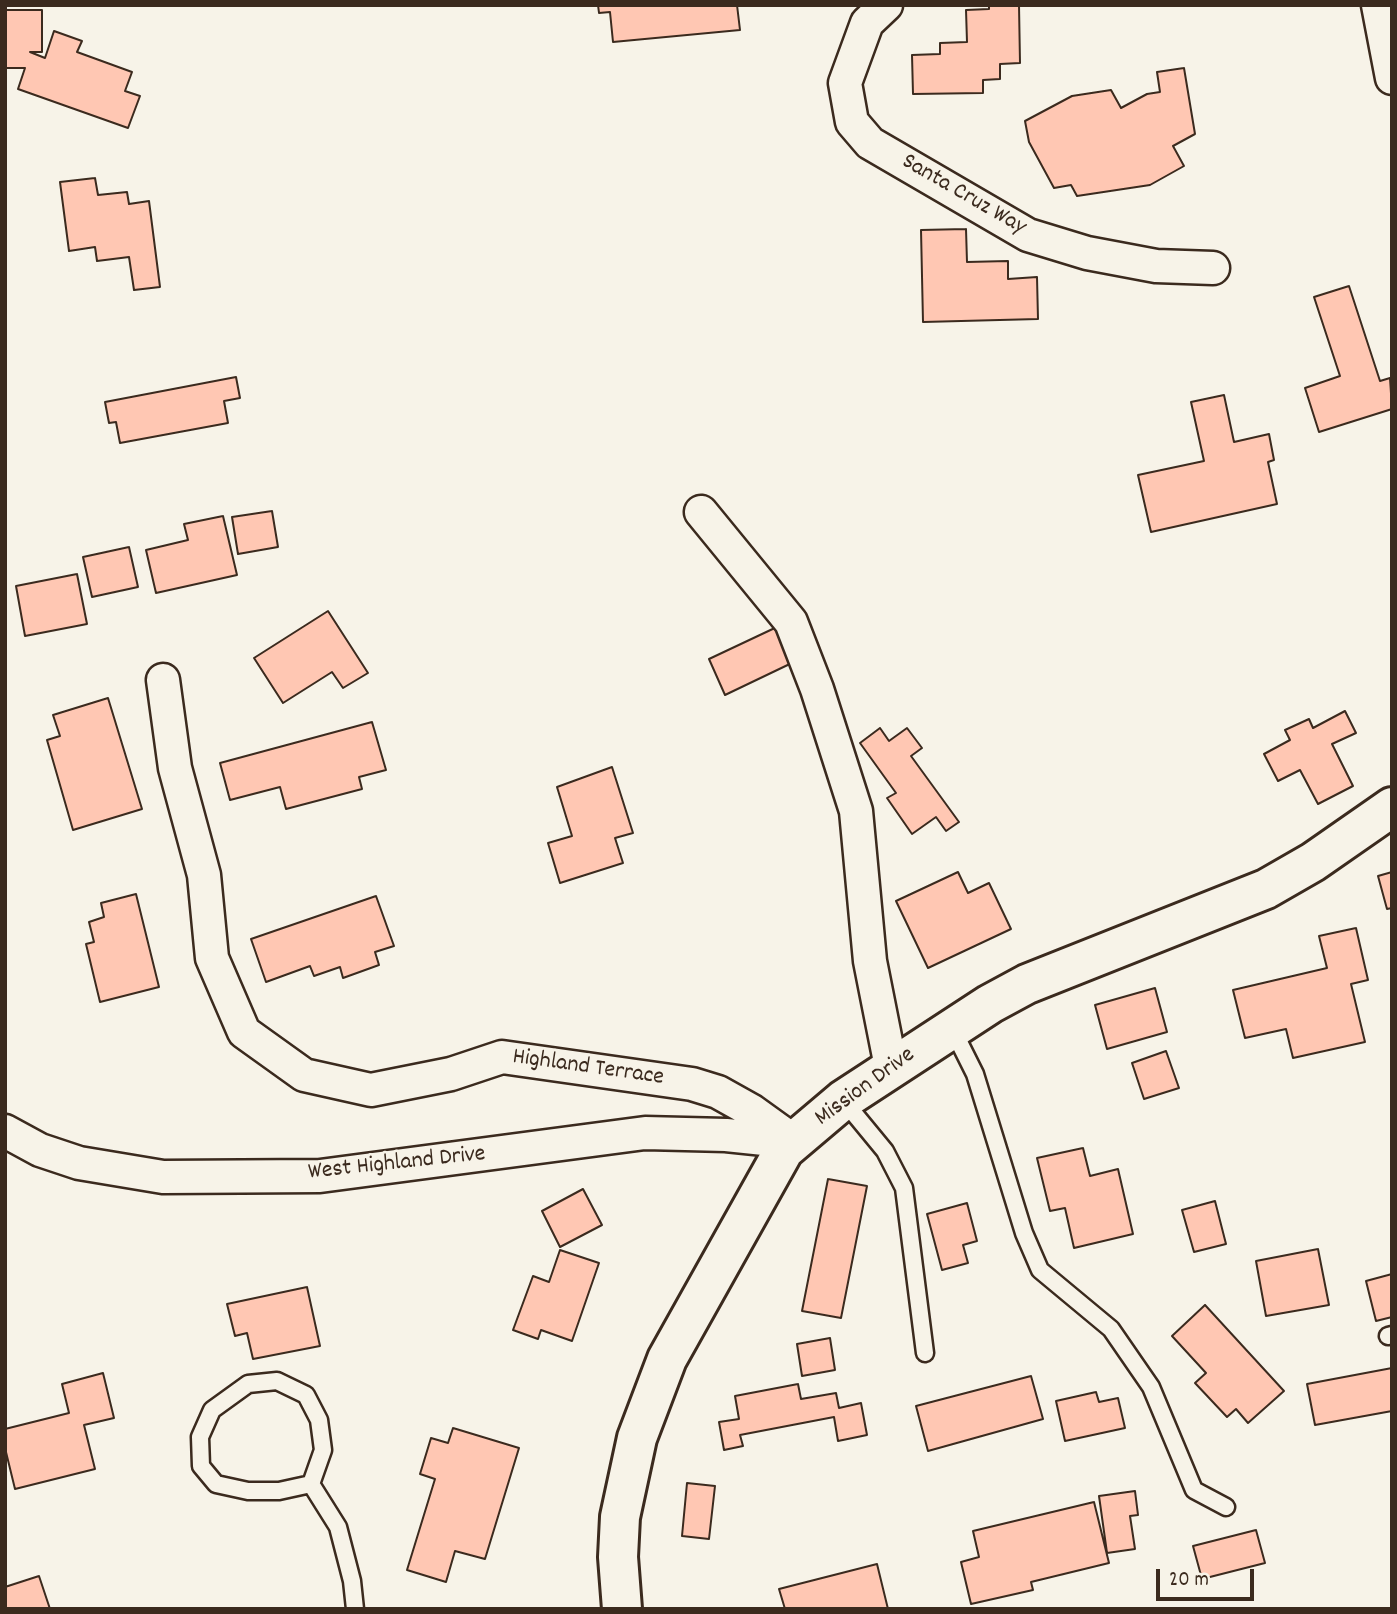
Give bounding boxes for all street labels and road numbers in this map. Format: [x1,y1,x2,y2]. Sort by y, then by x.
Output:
street label: Santa Cruz Way [896,149,1030,243]
street label: Mission Drive [810,1042,922,1134]
street label: Highland Terrace [511,1044,665,1094]
street label: West Highland Drive [307,1141,487,1189]

